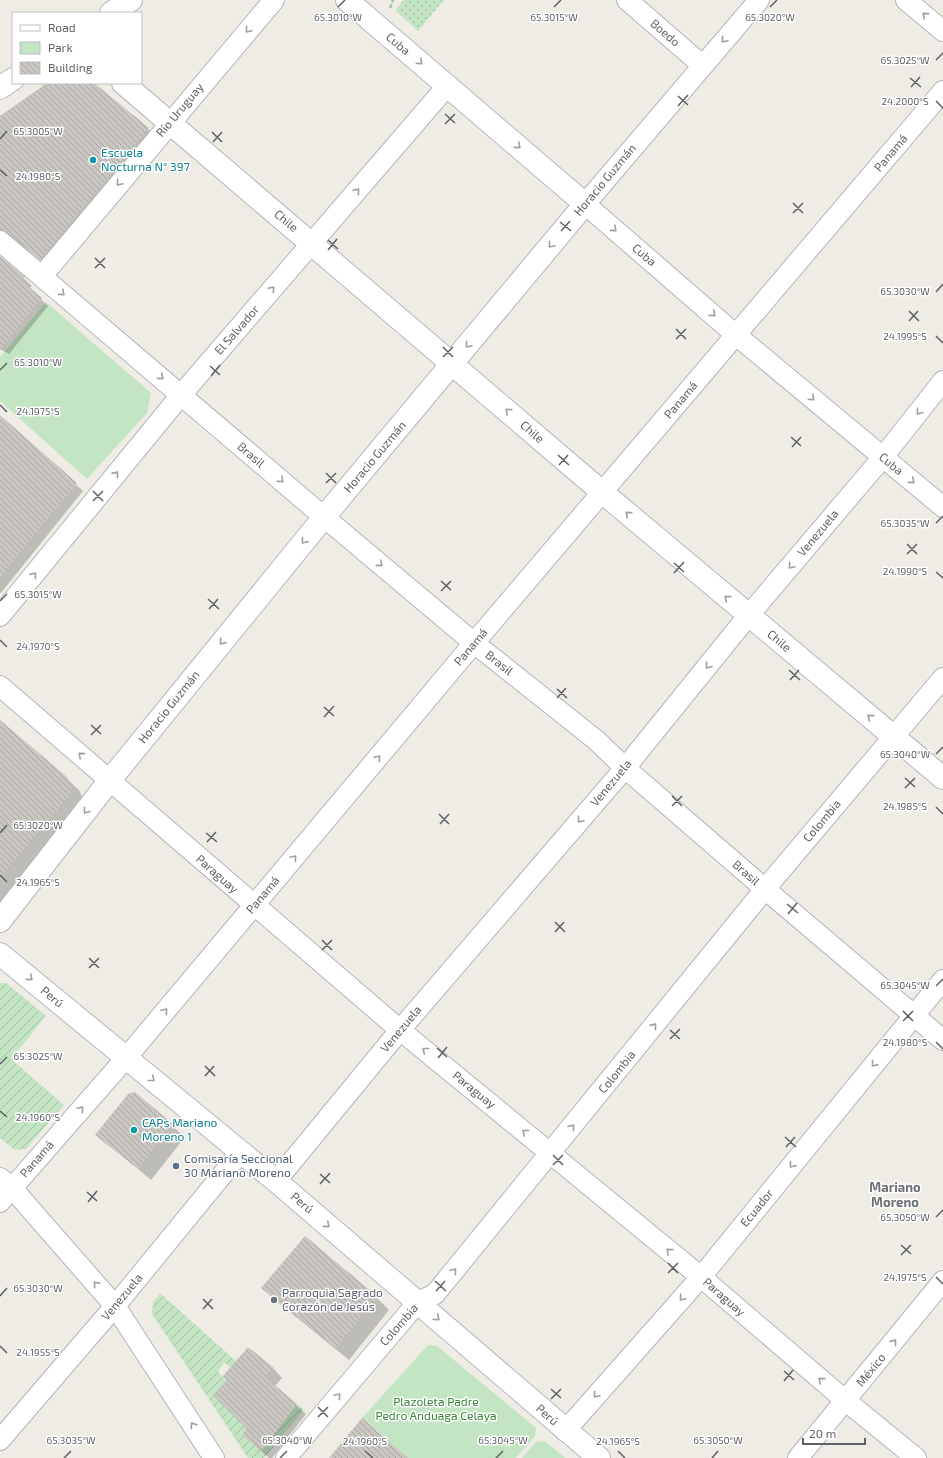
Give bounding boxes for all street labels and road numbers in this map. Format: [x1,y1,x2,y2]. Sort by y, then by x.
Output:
street label: Boedo [648,16,683,49]
street label: Cuba [384,29,414,57]
street label: Río Uruguay [153,79,206,139]
street label: Panamá [871,131,910,174]
street label: Horacio Guzmán [570,141,638,218]
street label: Chile [272,206,301,234]
street label: Cuba [630,240,659,268]
street label: El Salvador [211,302,262,357]
street label: Panamá [661,378,700,421]
street label: Chile [518,417,547,445]
street label: Horacio Guzmán [340,418,408,495]
street label: Brasil [235,439,268,470]
street label: Cuba [877,449,907,477]
street label: Venezuela [794,506,841,558]
street label: Panamá [451,625,490,668]
street label: Chile [765,626,794,654]
street label: Brasil [483,647,517,678]
street label: Horacio Guzmán [135,667,202,745]
street label: Venezuela [587,756,634,808]
street label: Colombia [799,796,843,844]
street label: Paraguay [194,851,242,896]
street label: Brasil [730,857,763,888]
street label: Panamá [243,873,282,916]
street label: Perú [39,983,67,1010]
street label: Venezuela [377,1002,424,1054]
street label: Colombia [595,1047,638,1096]
street label: Paraguay [450,1068,500,1111]
street label: Panamá [16,1137,56,1180]
street label: Ecuador [737,1186,776,1229]
street label: Perú [289,1189,317,1216]
street label: Venezuela [98,1270,145,1322]
street label: Paraguay [701,1274,749,1319]
street label: Colombia [376,1301,420,1348]
street label: México [853,1350,888,1389]
street label: Perú [534,1401,562,1428]

